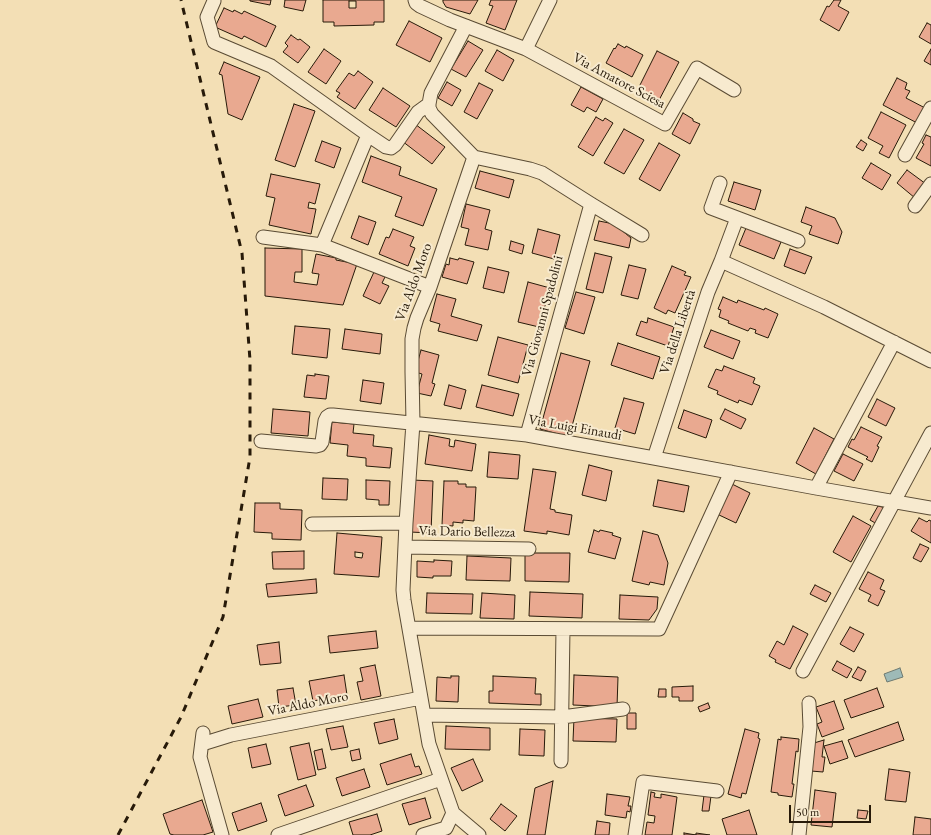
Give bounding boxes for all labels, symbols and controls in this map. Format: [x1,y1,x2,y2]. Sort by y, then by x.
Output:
street label: Via Amatore Sciesa [570,50,668,112]
street label: Via Aldo Moro [392,241,436,323]
street label: Via Giovanni Spadolini [519,254,567,378]
street label: Via della Libertà [656,288,700,376]
street label: Via Luigi Einaudi [527,412,623,444]
street label: Via Dario Bellezza [418,523,516,541]
street label: Via Aldo Moro [266,688,350,720]
scale bar [791,797,873,823]
text: 50 m [796,804,819,820]

